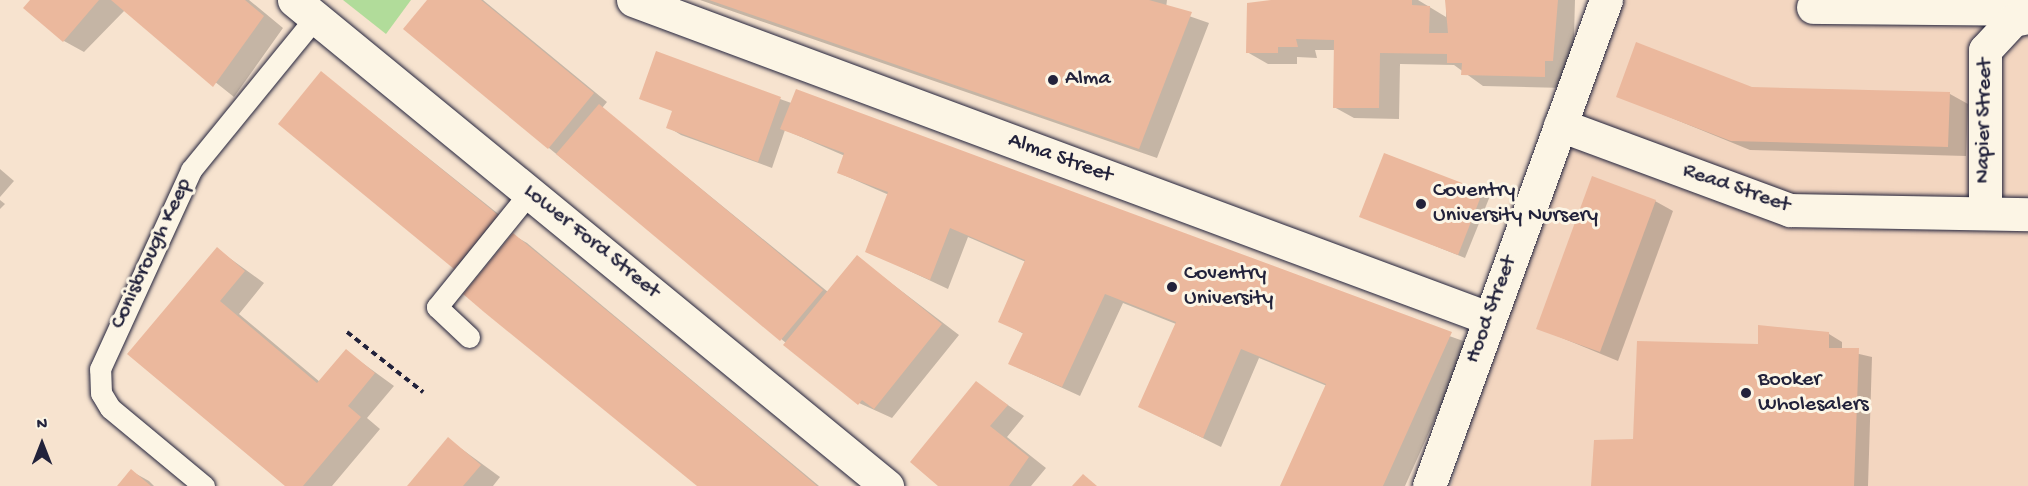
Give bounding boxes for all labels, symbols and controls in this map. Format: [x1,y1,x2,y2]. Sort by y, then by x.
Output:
street label: Napier Street [1971,58,1999,184]
place label: Alma [1065,67,1111,93]
marker: Alma [1046,73,1060,87]
street label: Alma Street [1004,128,1116,190]
street label: Read Street [1679,158,1793,220]
street label: Conisbrough Keep [106,175,198,333]
place label: Coventry University Nursery [1433,178,1598,230]
street label: Lower Ford Street [517,179,665,305]
marker: Coventry University Nursery [1414,197,1428,211]
street label: Hood Street [1460,253,1524,367]
place label: Coventry University [1184,261,1273,312]
marker: Coventry University [1165,280,1179,294]
place label: Booker Wholesalers [1758,367,1869,418]
marker: Booker Wholesalers [1739,386,1753,400]
north arrow [12,414,72,474]
text: N [37,416,47,435]

